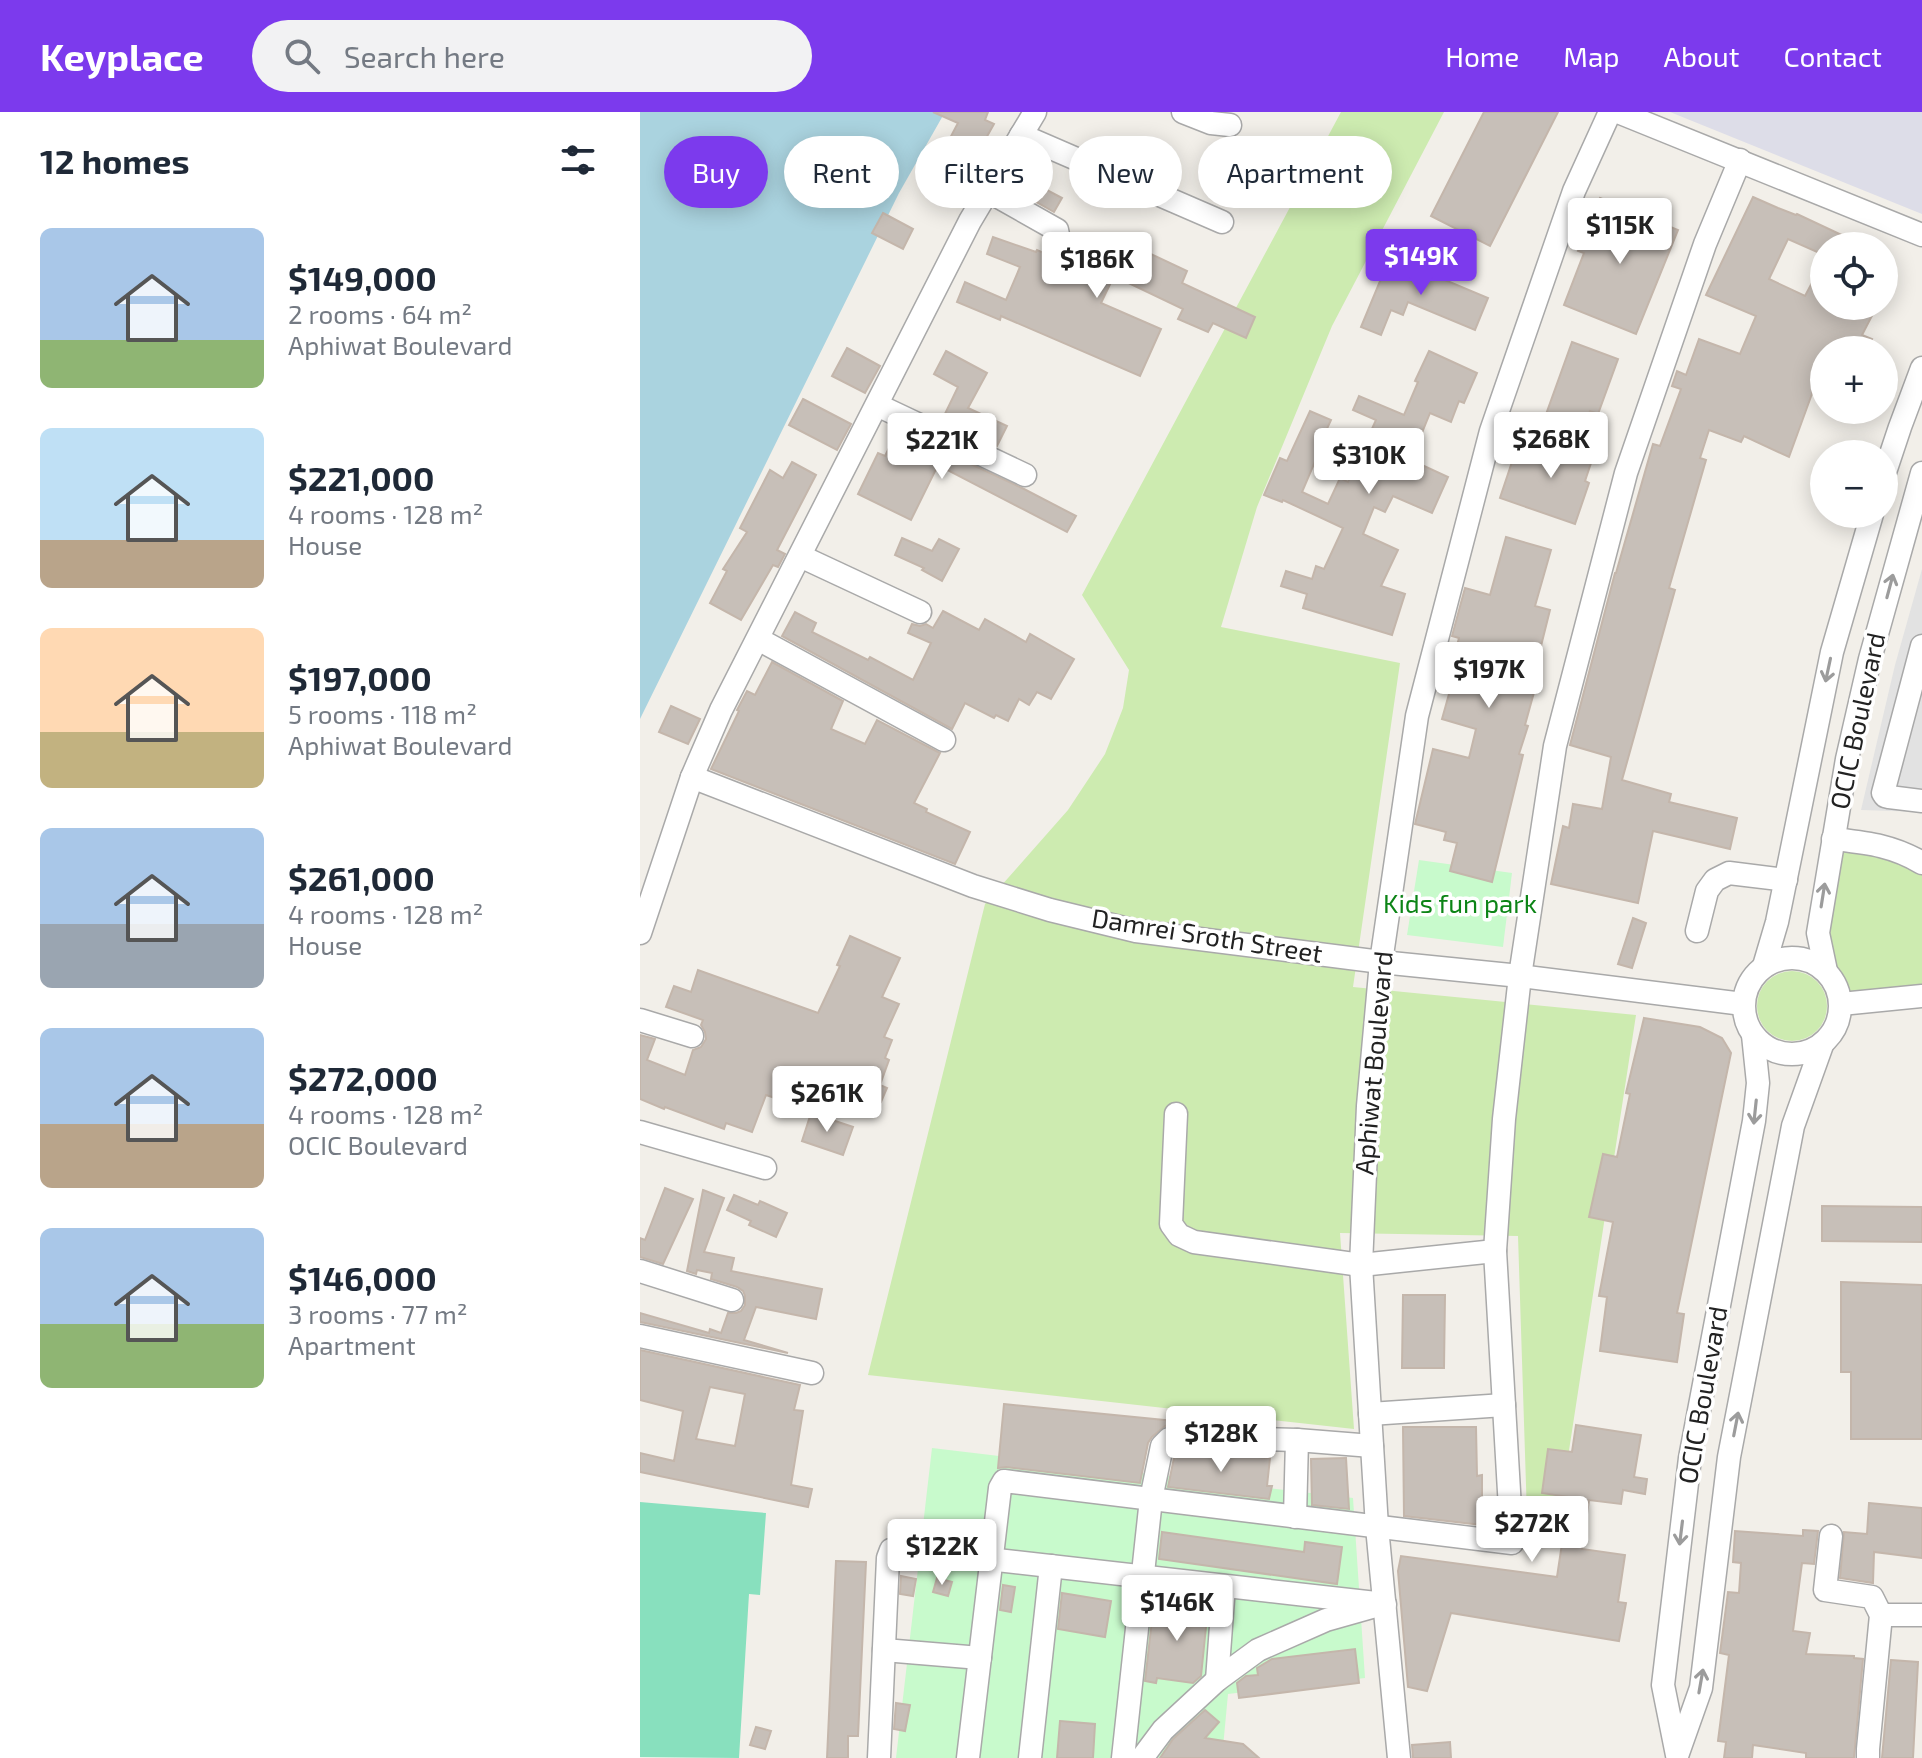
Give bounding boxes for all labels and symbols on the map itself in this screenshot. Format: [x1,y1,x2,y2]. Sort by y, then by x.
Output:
pin: $115K [1564,198,1676,266]
pin: $149K [1365,229,1477,297]
pin: $186K [1041,232,1153,300]
pin: $268K [1495,412,1607,480]
pin: $221K [886,413,998,481]
pin: $310K [1313,428,1425,496]
one-way arrow [1883,573,1898,599]
street label: OCIC Boulevard [1823,629,1890,812]
pin: $197K [1433,642,1545,710]
one-way arrow [1820,657,1835,682]
one-way arrow [1817,883,1832,908]
park label: Kids fun park [1383,887,1537,918]
street label: Damrei Sroth Street [1090,901,1325,968]
street label: Aphiwat Boulevard [1347,950,1398,1176]
pin: $261K [771,1066,883,1134]
one-way arrow [1747,1099,1762,1124]
street label: OCIC Boulevard [1671,1303,1732,1486]
pin: $128K [1165,1406,1277,1474]
one-way arrow [1729,1411,1744,1437]
pin: $272K [1476,1496,1588,1564]
pin: $122K [886,1519,998,1587]
one-way arrow [1673,1520,1688,1546]
pin: $146K [1121,1575,1233,1643]
one-way arrow [1695,1669,1710,1695]

